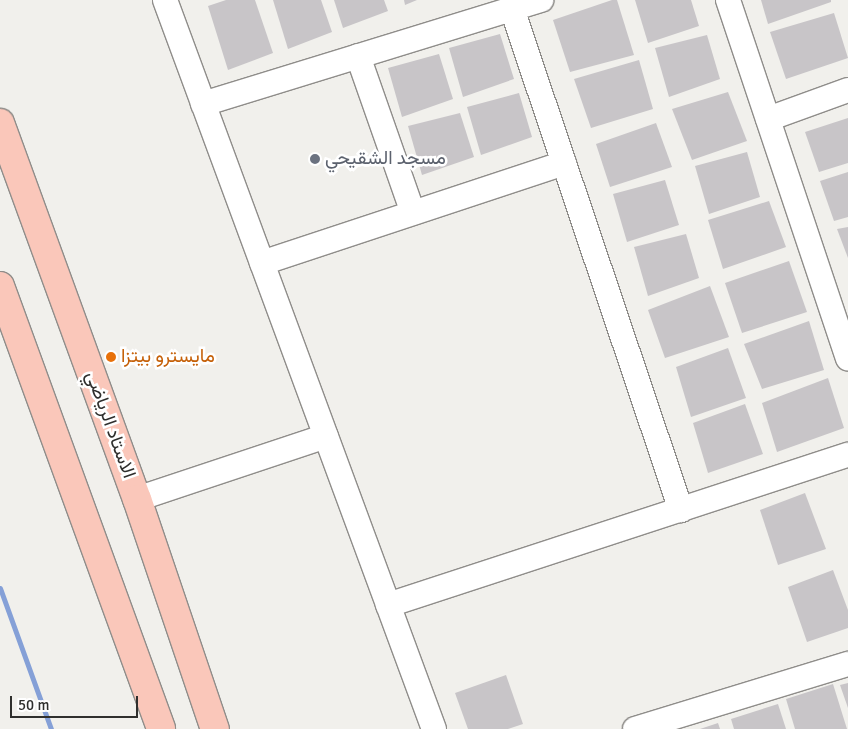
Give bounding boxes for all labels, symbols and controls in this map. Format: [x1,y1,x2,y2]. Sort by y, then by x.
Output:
place label: مسجد الشقيحي [325,148,446,170]
marker: مسجد الشقيحي [309,153,321,165]
place label: مايسترو بيتزا [121,346,215,368]
marker: مايسترو بيتزا [105,351,117,363]
street label: الاستاد الرياضي [80,368,140,482]
scale bar [12,686,140,718]
text: 50 m [18,696,49,714]

